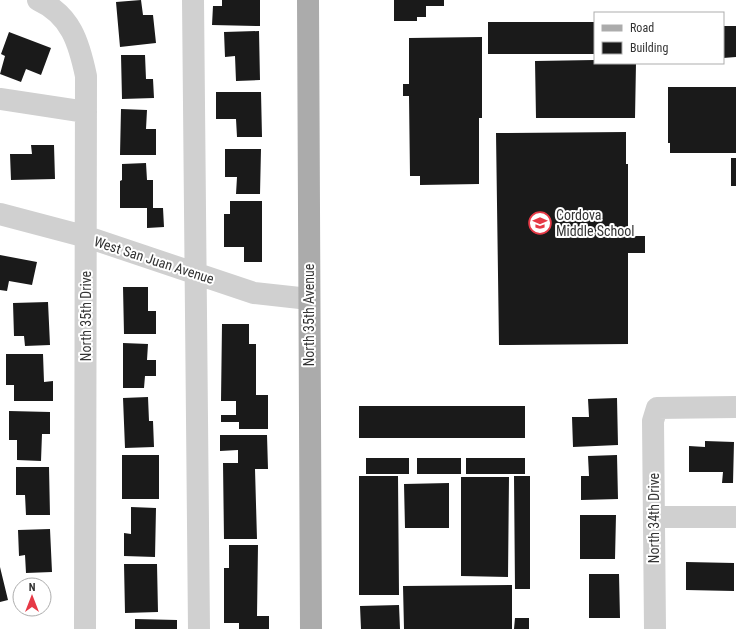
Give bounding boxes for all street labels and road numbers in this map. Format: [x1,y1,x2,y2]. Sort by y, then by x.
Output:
street label: West San Juan Avenue [92,233,216,287]
street label: North 35th Avenue [301,263,317,366]
street label: North 35th Drive [78,270,94,361]
street label: North 34th Drive [646,472,662,563]

